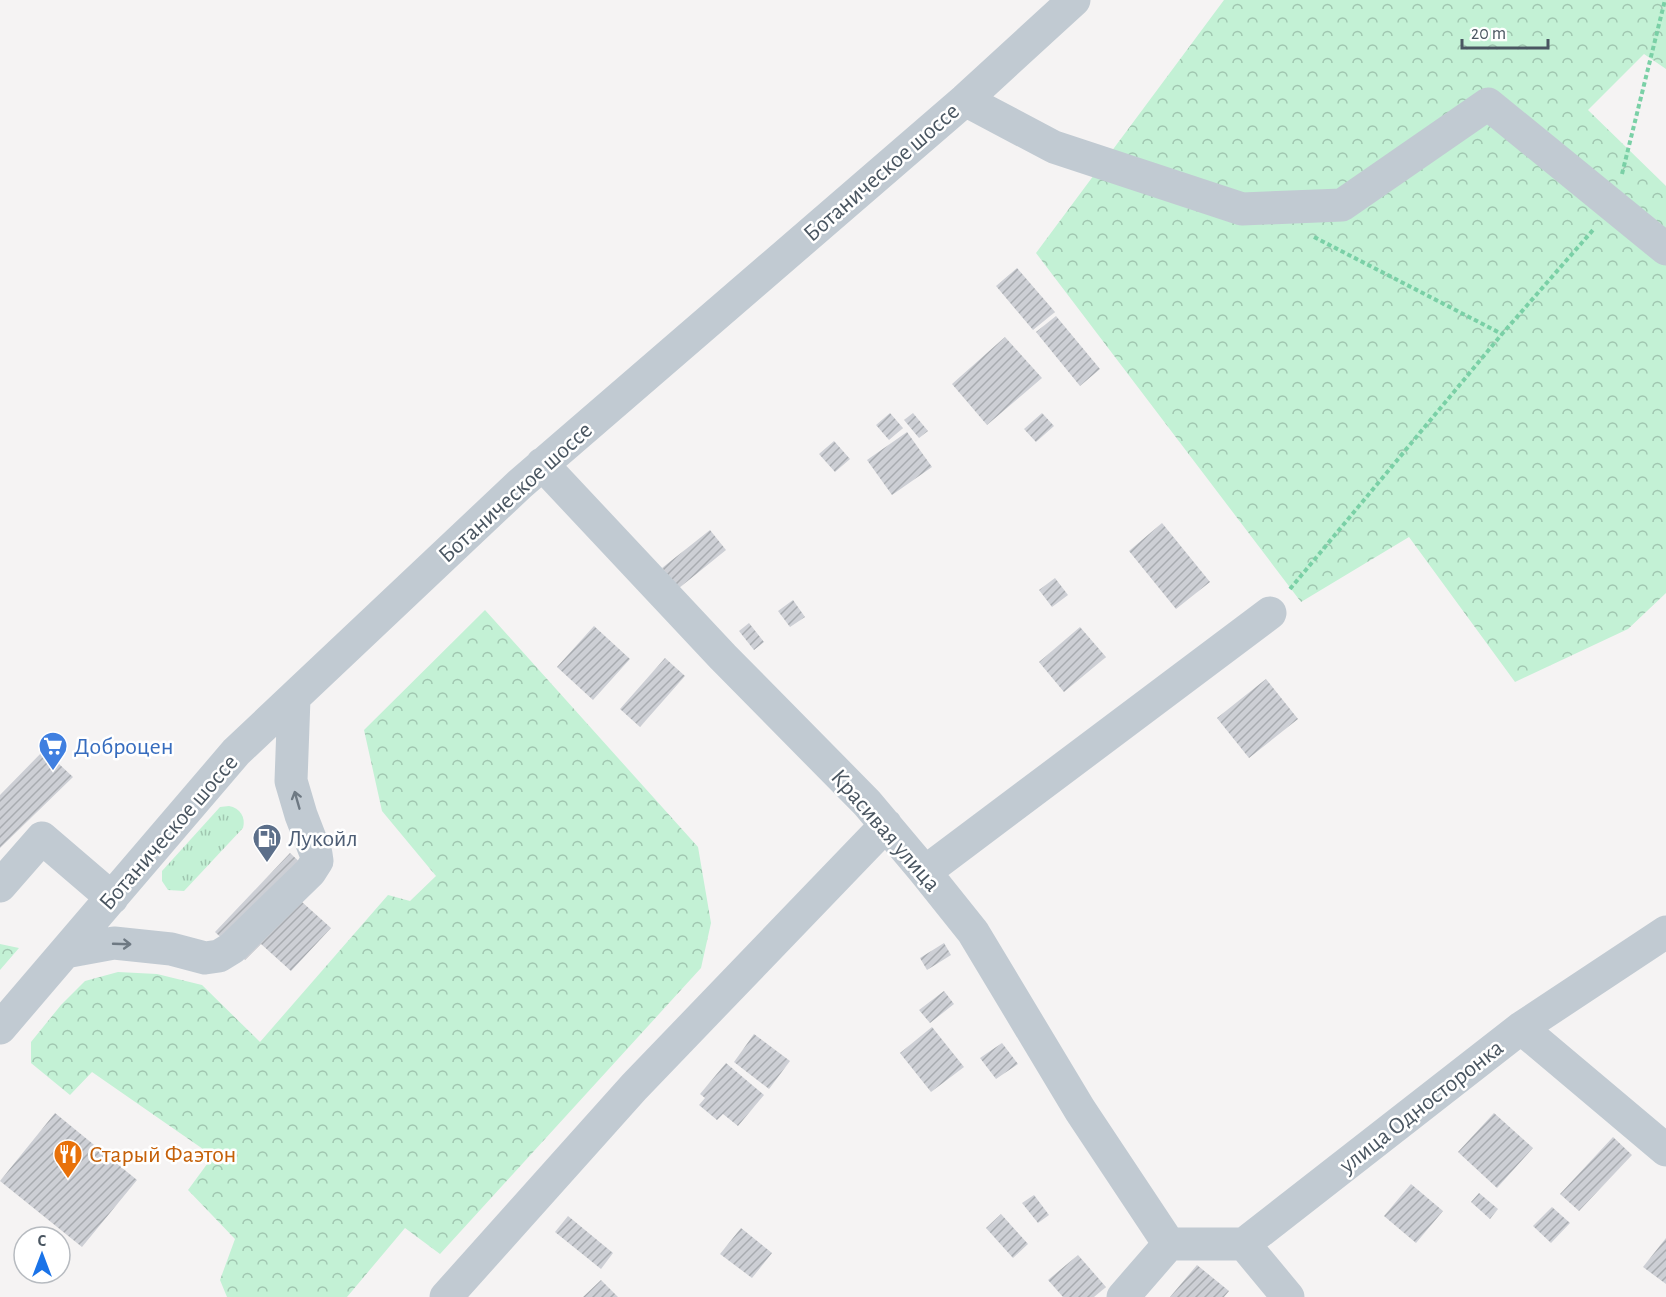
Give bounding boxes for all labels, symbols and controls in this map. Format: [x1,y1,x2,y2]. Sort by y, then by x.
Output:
scale bar [1462,12,1548,50]
text: 20 m [1471,25,1506,43]
street label: Ботаническое шоссе [799,99,964,247]
street label: Ботаническое шоссе [434,418,597,568]
supermarket icon: Доброцен [37,730,69,772]
place label: Доброцен [74,735,174,759]
street label: Ботаническое шоссе [95,750,243,915]
street label: Красивая улица [826,765,944,896]
one-way arrow [291,791,302,810]
fuel station icon: Лукойл [251,822,283,864]
place label: Лукойл [288,827,358,851]
one-way arrow [112,938,132,949]
street label: улица Односторонка [1334,1036,1508,1179]
restaurant icon: Старый Фаэтон [52,1138,84,1180]
place label: Старый Фаэтон [89,1143,236,1167]
north arrow [12,1225,72,1285]
text: С [38,1233,47,1249]

